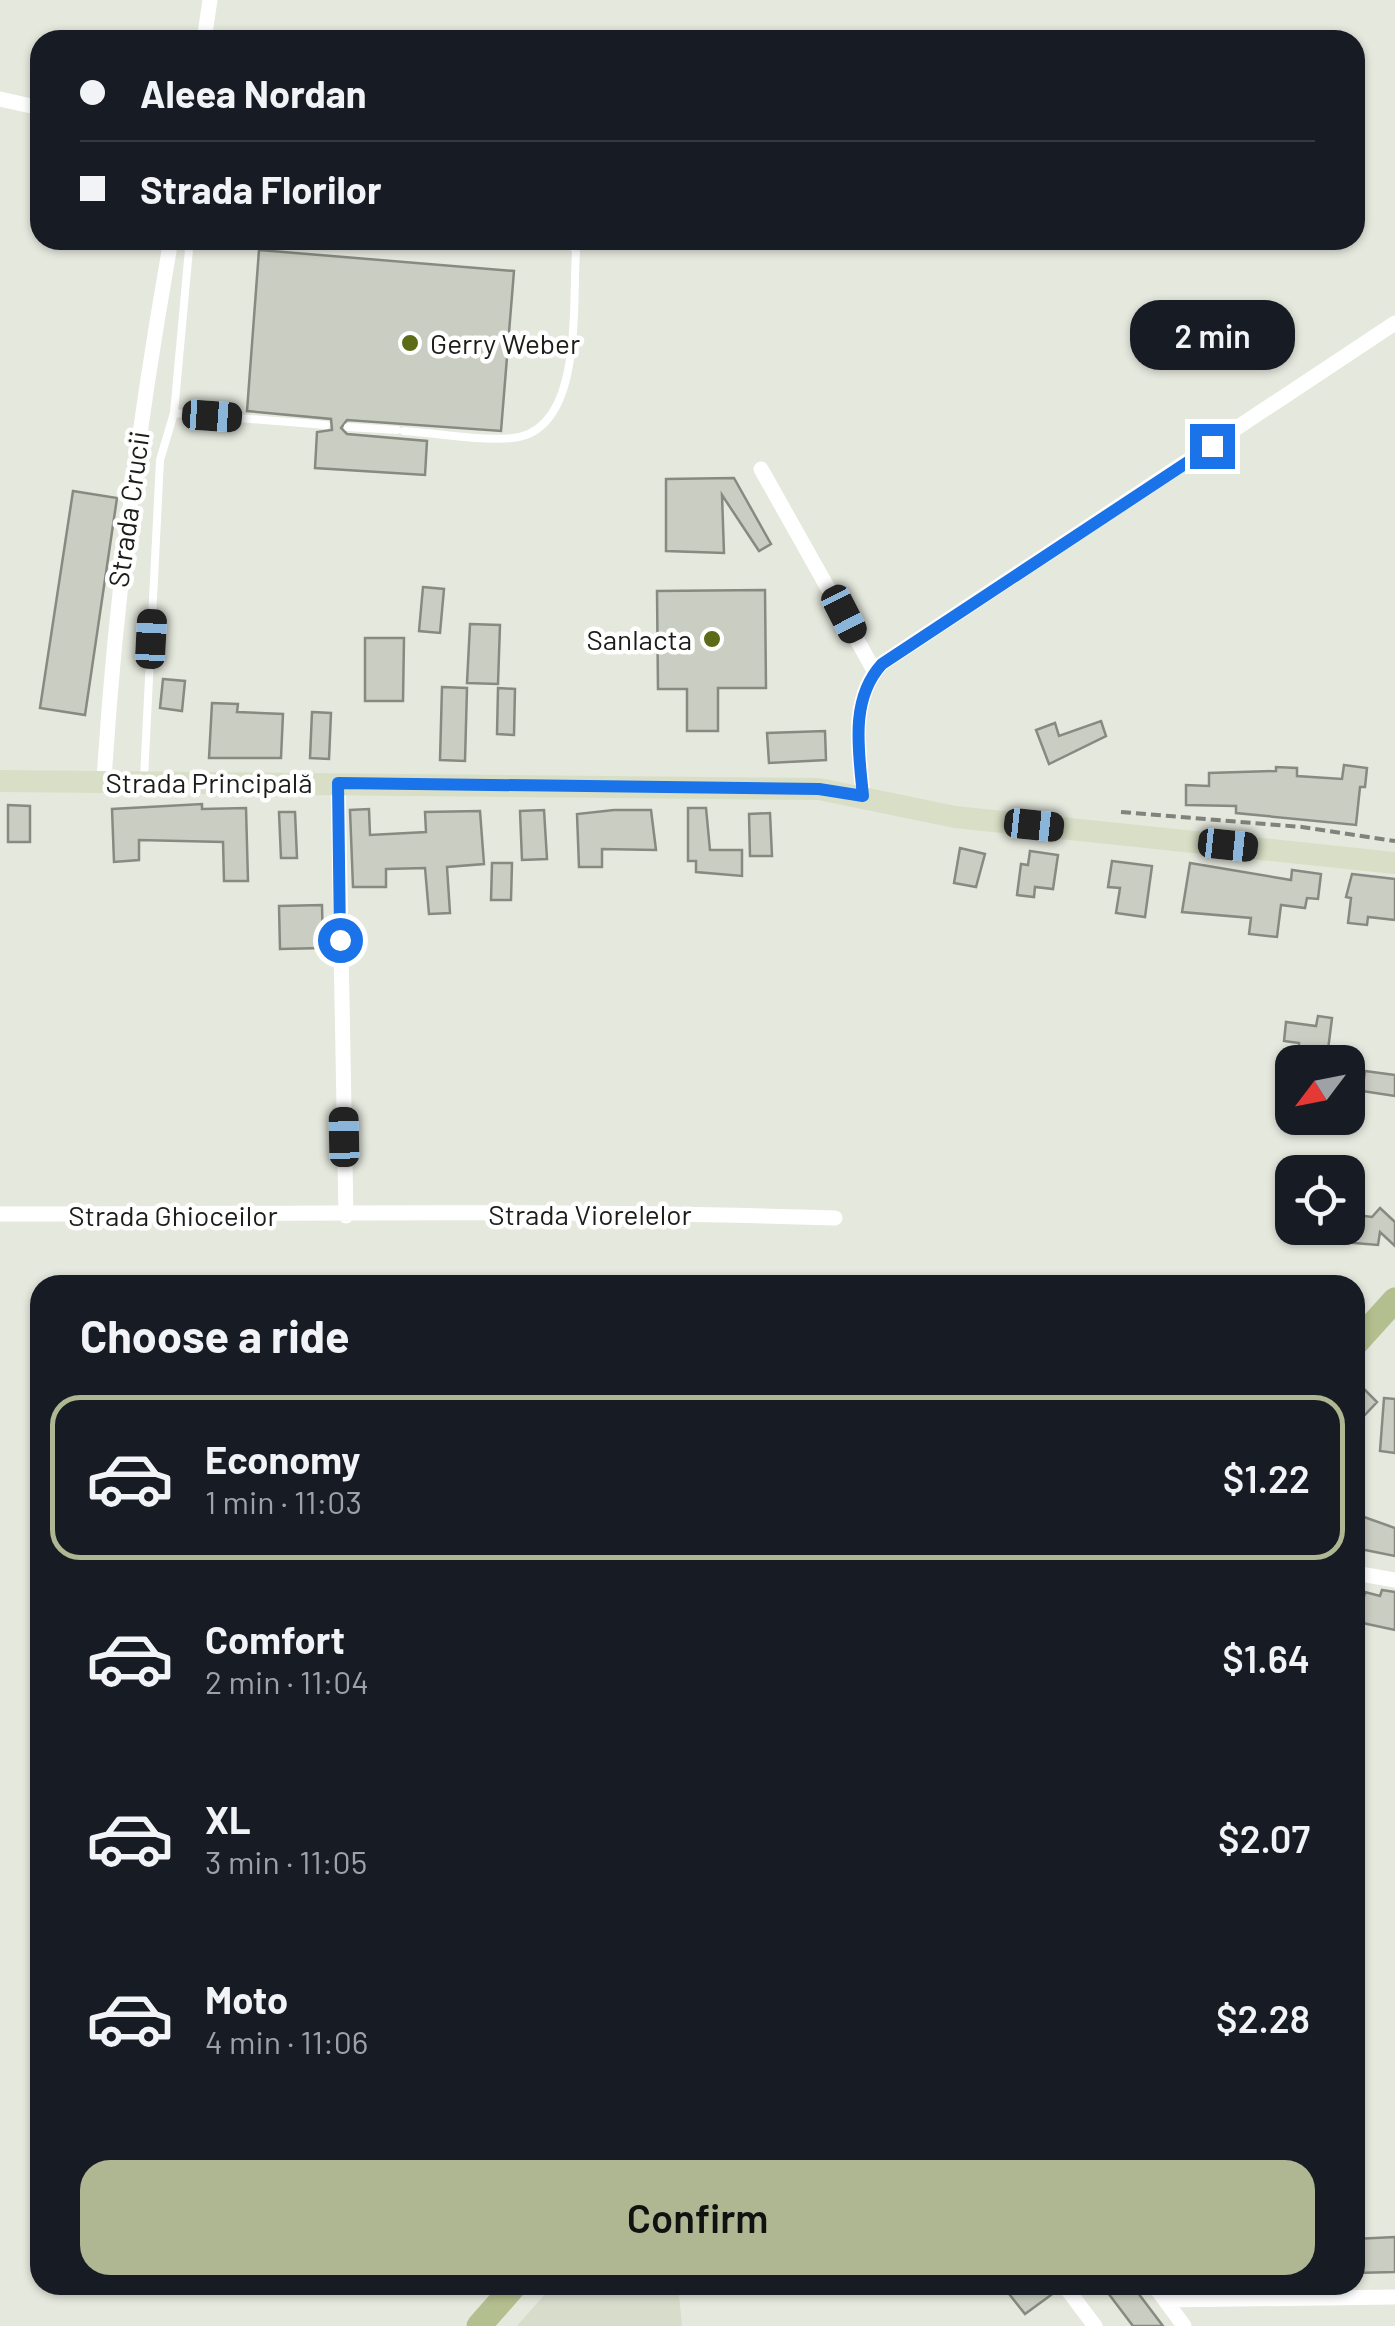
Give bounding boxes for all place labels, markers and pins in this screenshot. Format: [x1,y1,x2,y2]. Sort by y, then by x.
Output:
place label: Gerry Weber [430,326,580,360]
marker: Gerry Weber [399,332,421,354]
place label: Sanlacta [586,622,692,656]
marker: Sanlacta [701,628,723,650]

